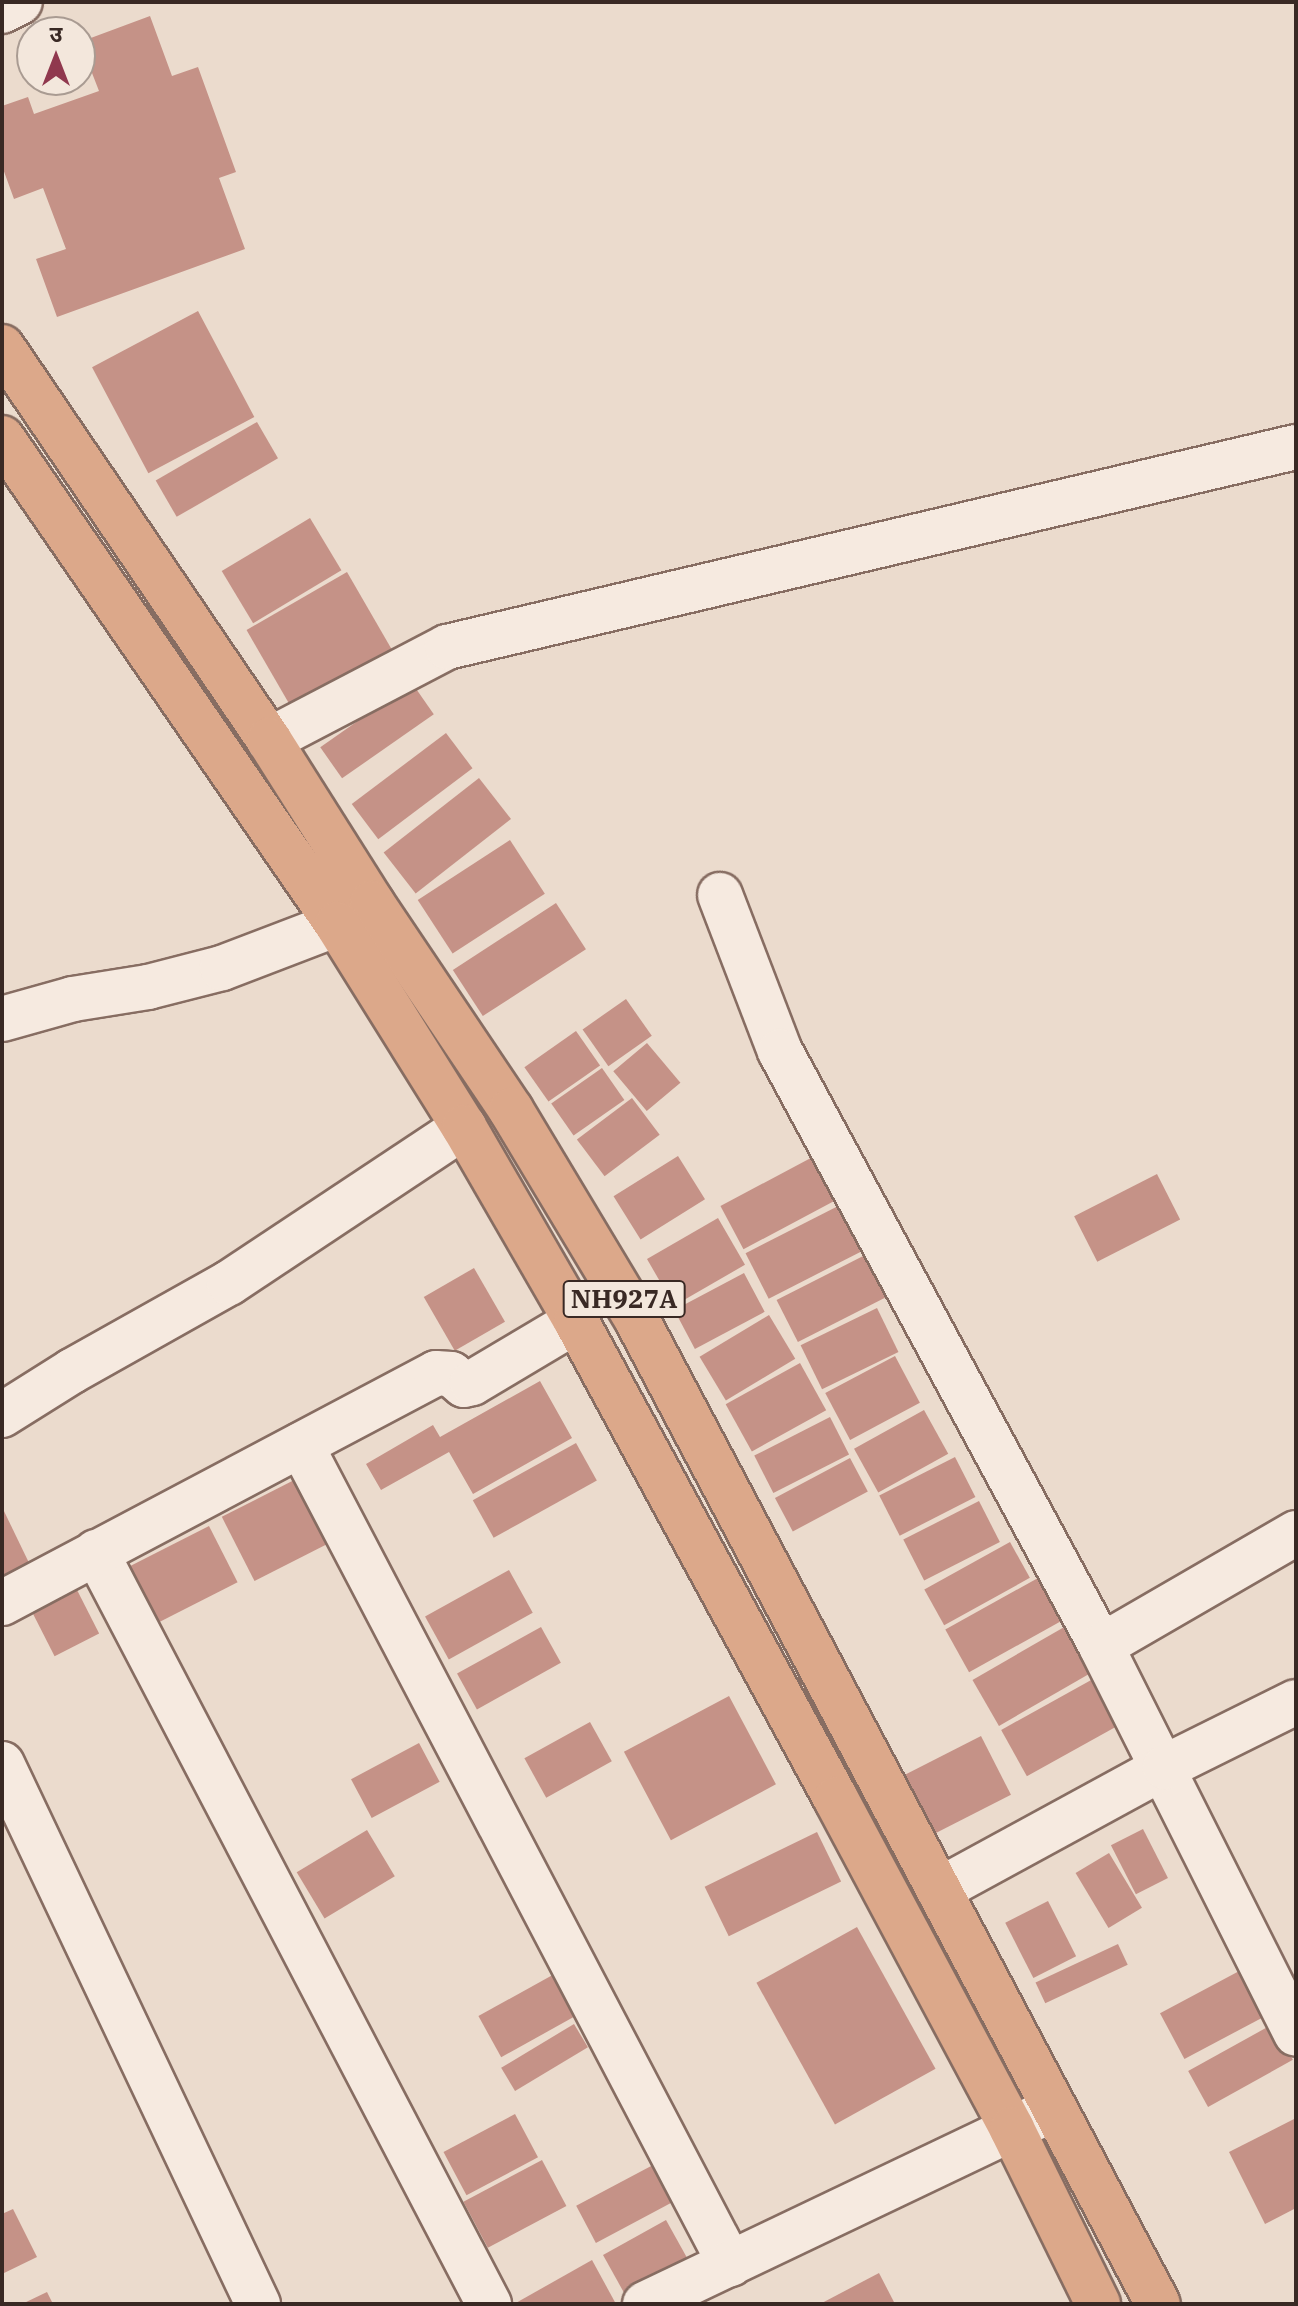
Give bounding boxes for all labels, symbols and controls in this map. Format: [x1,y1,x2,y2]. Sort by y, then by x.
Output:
north arrow [16,16,96,96]
text: उ [50,19,62,48]
road number: NH927A [562,1277,686,1321]

